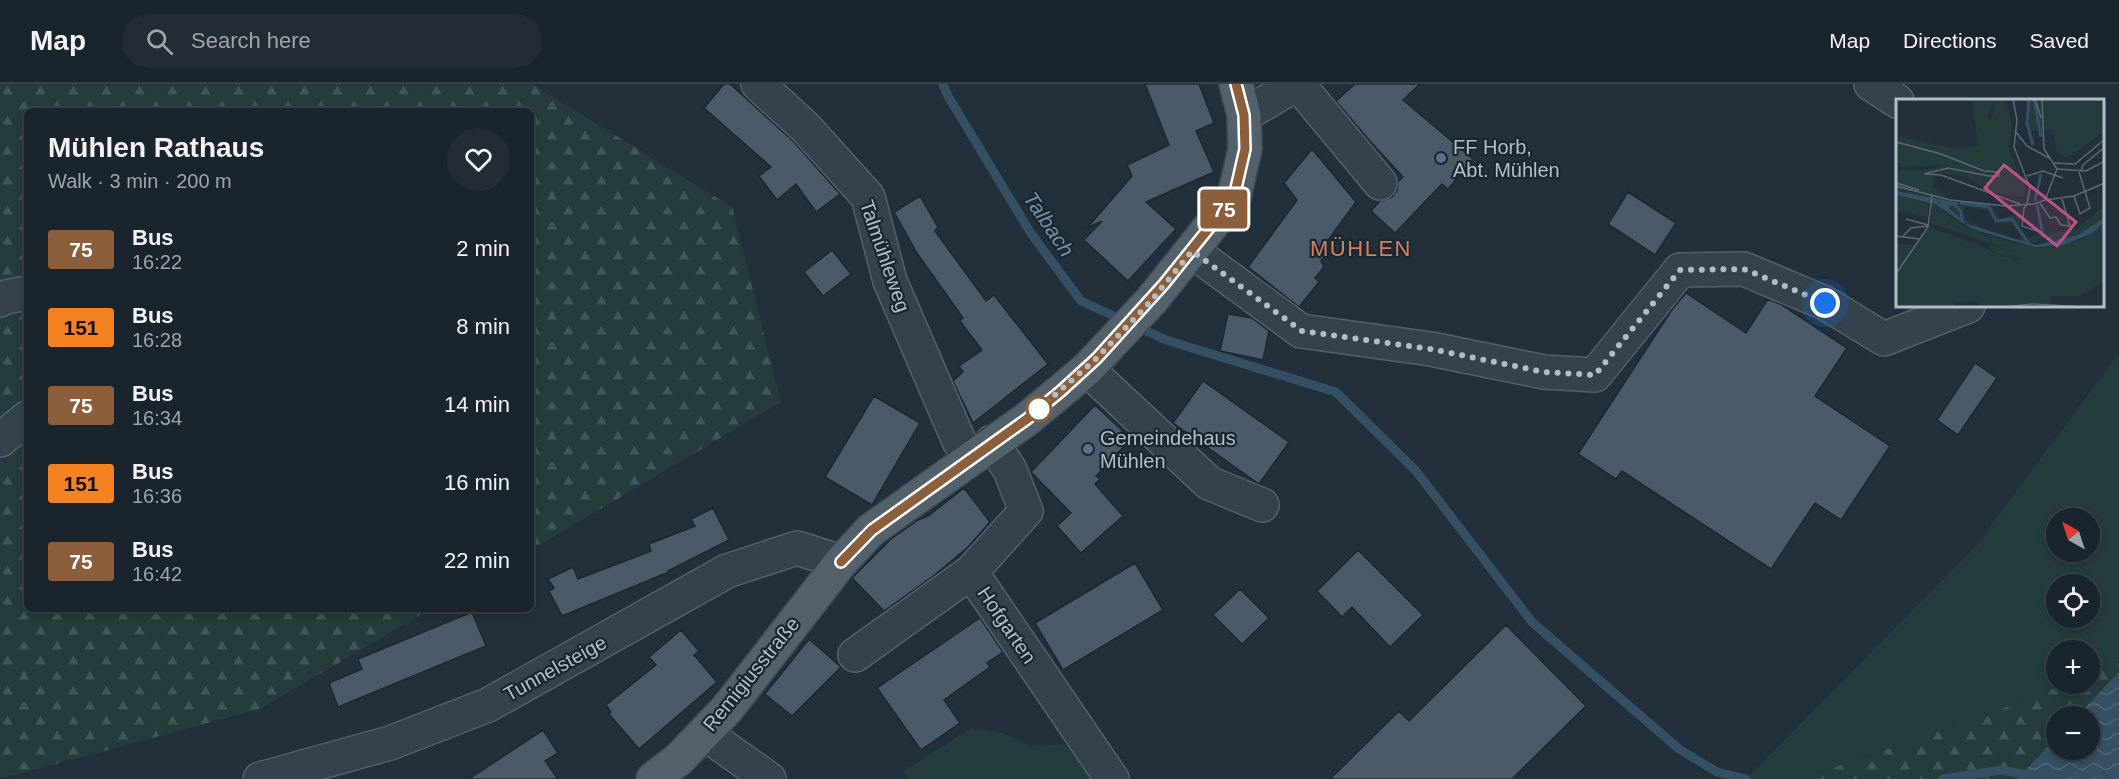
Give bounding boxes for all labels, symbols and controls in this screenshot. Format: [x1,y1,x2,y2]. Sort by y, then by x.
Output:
search box [122,14,542,68]
text: Map [30,25,86,56]
icon: search [143,25,176,58]
text: Search here [191,28,311,53]
text: Map [1829,29,1870,52]
text: Directions [1903,29,1996,52]
text: Saved [2029,29,2089,52]
inset map [1896,99,2104,308]
button: heart [447,128,510,191]
text: Mühlen Rathaus [48,132,264,163]
place label: FF Horb, Abt. Mühlen [1453,136,1560,181]
marker: FF Horb, Abt. Mühlen [1434,151,1448,165]
text: Walk · 3 min · 200 m [48,170,232,192]
water label: Talbach [1019,187,1079,261]
line badge: 75 [1197,190,1251,228]
street label: Talmühleweg [856,197,914,315]
text: 75 [1212,198,1236,221]
text: Bus [132,225,174,250]
text: 2 min [456,236,510,261]
district label: MÜHLEN [1310,236,1412,261]
text: 75 [69,238,93,261]
text: 16:22 [132,251,182,273]
your location [1810,288,1840,318]
text: Bus [132,303,174,328]
text: 8 min [456,314,510,339]
text: 151 [63,316,99,339]
text: 16:28 [132,329,182,351]
text: Bus [132,381,174,406]
text: 14 min [444,392,510,417]
text: 75 [69,394,93,417]
unlabelled marker [1026,396,1052,422]
text: 16:34 [132,407,182,429]
place label: Gemeindehaus Mühlen [1100,427,1236,472]
marker: Gemeindehaus Mühlen [1081,442,1095,456]
text: Bus [132,459,174,484]
text: 16 min [444,470,510,495]
text: 151 [63,472,99,495]
text: 16:36 [132,485,182,507]
north arrow [2046,508,2100,562]
map controls [2046,508,2100,760]
text: Bus [132,537,174,562]
text: 22 min [444,548,510,573]
text: 75 [69,550,93,573]
text: 16:42 [132,563,182,585]
button: locate [2046,574,2100,628]
street label: Hofgarten [973,582,1041,668]
street label: Remigiusstraße [698,613,804,735]
street label: Tunnelsteige [500,631,610,705]
button: + [2046,640,2100,694]
button: − [2046,706,2100,760]

